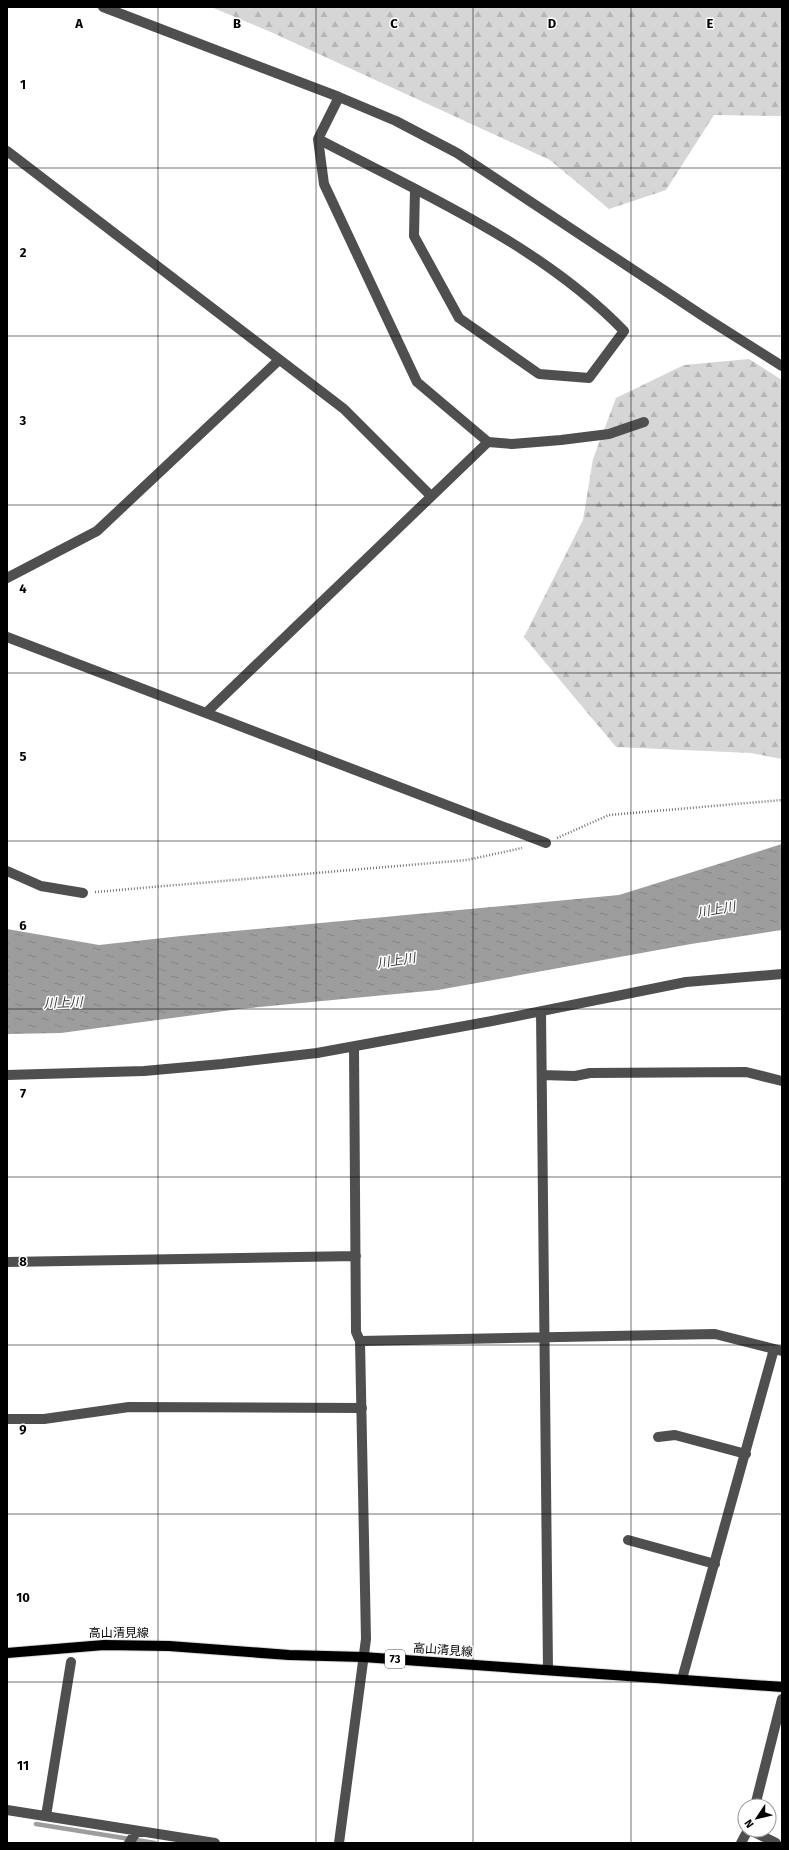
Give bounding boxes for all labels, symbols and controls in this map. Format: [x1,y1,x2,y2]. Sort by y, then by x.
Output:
text: A [74,16,83,31]
text: B [233,16,241,31]
text: C [390,16,398,31]
text: D [548,16,557,31]
text: E [707,16,714,31]
text: 1 [20,77,26,92]
text: 2 [20,245,27,260]
text: 3 [19,413,27,428]
text: 4 [19,581,27,596]
text: 5 [20,749,27,764]
water label: 川上川 [696,898,739,920]
text: 6 [19,918,27,933]
water label: 川上川 [376,950,418,971]
water label: 川上川 [43,994,85,1011]
text: 7 [20,1086,26,1101]
text: 8 [19,1254,27,1269]
text: 9 [19,1422,27,1437]
text: 10 [16,1590,30,1605]
street label: 高山清見線 [89,1626,149,1640]
street label: 高山清見線 [413,1641,473,1659]
road number: 73 [385,1650,405,1668]
text: 11 [17,1758,29,1773]
north arrow [737,1798,777,1838]
text: N [742,1817,757,1830]

